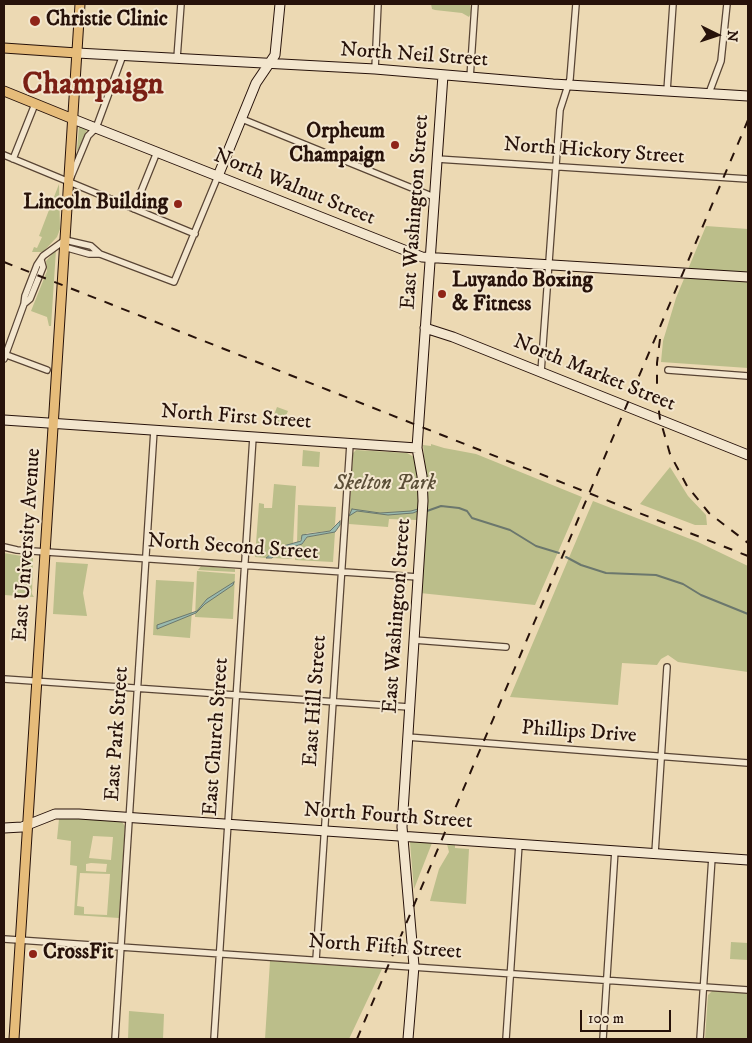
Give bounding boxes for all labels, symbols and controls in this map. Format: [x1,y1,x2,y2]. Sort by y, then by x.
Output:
place label: Christie Clinic [46,8,168,34]
north arrow [692,10,742,60]
marker: Christie Clinic [28,14,42,28]
text: N [723,30,741,42]
street label: North Neil Street [339,38,489,74]
district label: Champaign [22,68,164,106]
street label: East Washington Street [397,114,435,310]
place label: Orpheum Champaign [289,120,385,170]
street label: North Hickory Street [503,133,685,171]
marker: Orpheum Champaign [389,139,401,151]
street label: North Walnut Street [209,144,379,232]
place label: Lincoln Building [23,191,168,217]
marker: Lincoln Building [172,198,184,210]
place label: Luyando Boxing & Fitness [452,269,593,319]
marker: Luyando Boxing & Fitness [436,288,448,300]
street label: North Market Street [509,330,679,418]
street label: North First Street [160,400,312,436]
street label: East University Avenue [9,447,47,643]
park label: Skelton Park [334,472,436,498]
street label: East Washington Street [379,518,417,714]
street label: North Second Street [147,529,319,567]
street label: East Hill Street [299,634,333,768]
street label: East Church Street [199,657,235,817]
street label: East Park Street [101,666,135,802]
street label: Phillips Drive [521,716,637,750]
street label: North Fourth Street [303,799,473,835]
street label: North Fifth Street [307,930,463,966]
place label: CrossFit [43,941,114,967]
marker: CrossFit [27,948,39,960]
scale bar [582,1000,673,1032]
text: 100 m [588,1009,624,1028]

